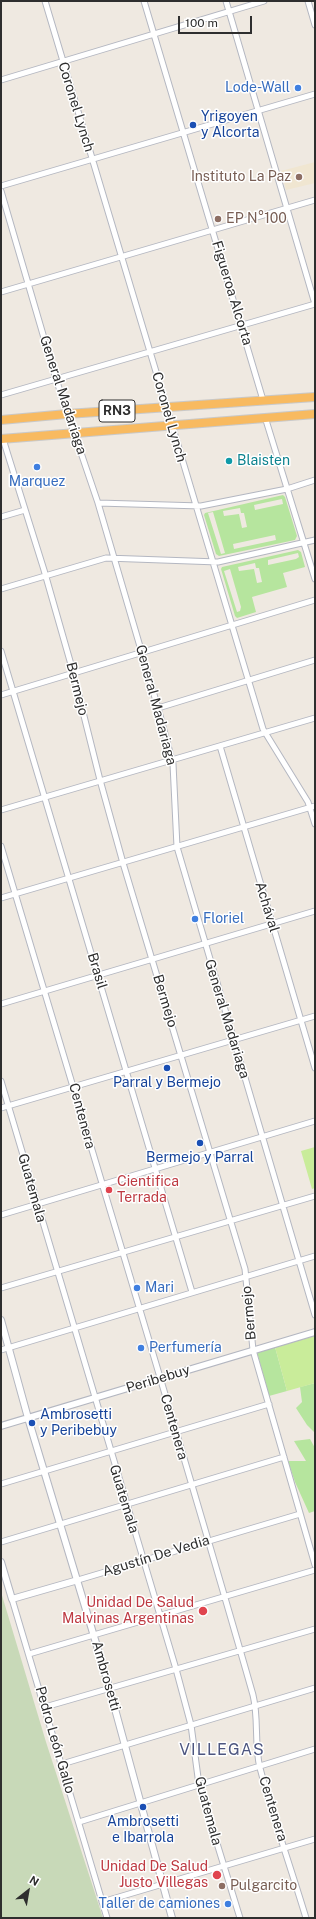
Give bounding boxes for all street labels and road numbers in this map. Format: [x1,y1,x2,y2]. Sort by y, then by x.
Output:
street label: Coronel Lynch [54,60,98,154]
street label: Figueroa Alcorta [208,239,256,347]
street label: General Madariaga [36,333,90,457]
street label: Coronel Lynch [148,370,190,464]
road number: RN3 [99,400,135,422]
street label: General Madariaga [132,643,180,767]
street label: Bermejo [62,661,92,717]
street label: Achával [251,880,283,934]
street label: Brasil [84,951,110,991]
street label: General Madariaga [201,957,253,1081]
street label: Bermejo [149,972,181,1030]
street label: Centenera [65,1081,99,1151]
street label: Guatemala [14,1152,50,1224]
street label: Bermejo [238,1285,260,1341]
street label: Peribebuy [124,1361,192,1397]
street label: Centenera [157,1392,191,1462]
street label: Guatemala [106,1463,142,1535]
street label: Agustín De Vedia [100,1532,212,1580]
street label: Ambrosetti [88,1639,124,1713]
street label: Pedro León Gallo [32,1684,78,1796]
street label: Centenera [255,1774,291,1844]
street label: Guatemala [191,1775,225,1847]

